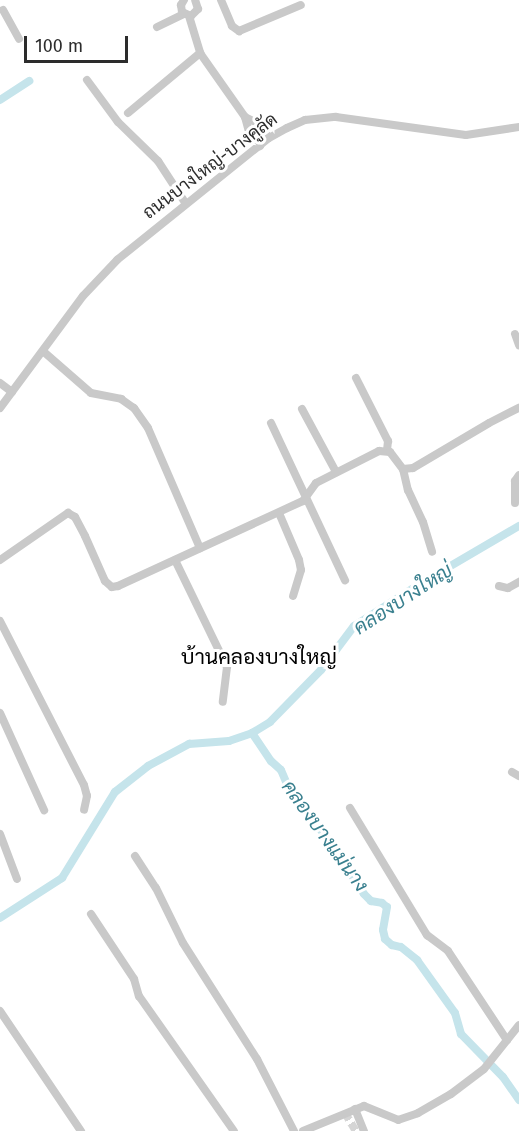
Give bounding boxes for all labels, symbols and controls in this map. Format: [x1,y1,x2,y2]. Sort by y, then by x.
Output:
scale bar [27,24,130,62]
text: 100 m [35,35,83,57]
street label: ถนนบางใหญ่-บางคูลัด [138,108,282,224]
water label: คลองบางใหญ่ [349,558,457,640]
district label: บ้านคลองบางใหญ่ [181,644,337,670]
water label: คลองบางแม่นาง [277,776,373,896]

